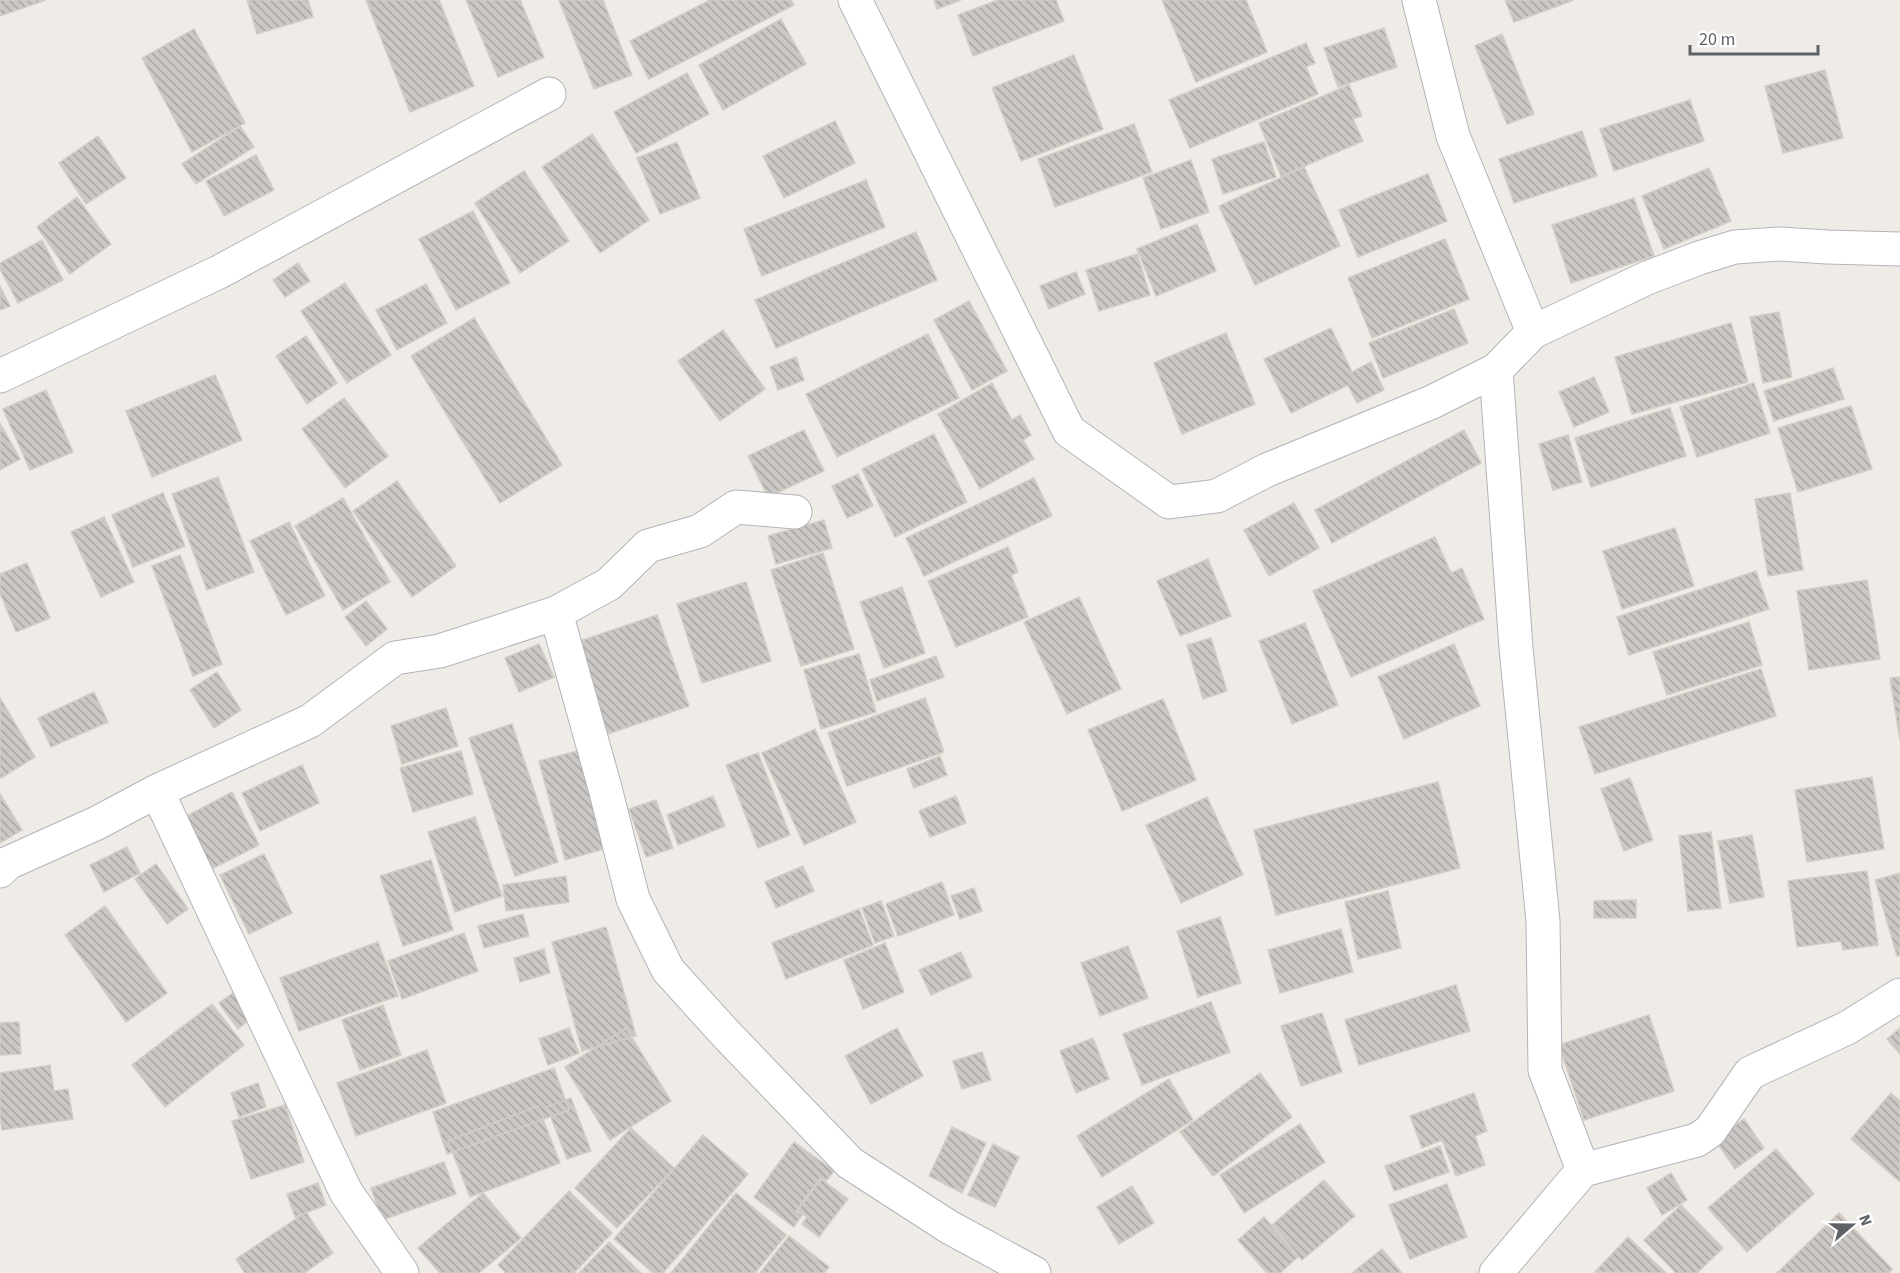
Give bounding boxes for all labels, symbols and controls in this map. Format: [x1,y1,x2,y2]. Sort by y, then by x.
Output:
scale bar [1690,18,1818,56]
text: 20 m [1699,27,1735,52]
north arrow [1822,1195,1882,1255]
text: N [1853,1211,1877,1229]

